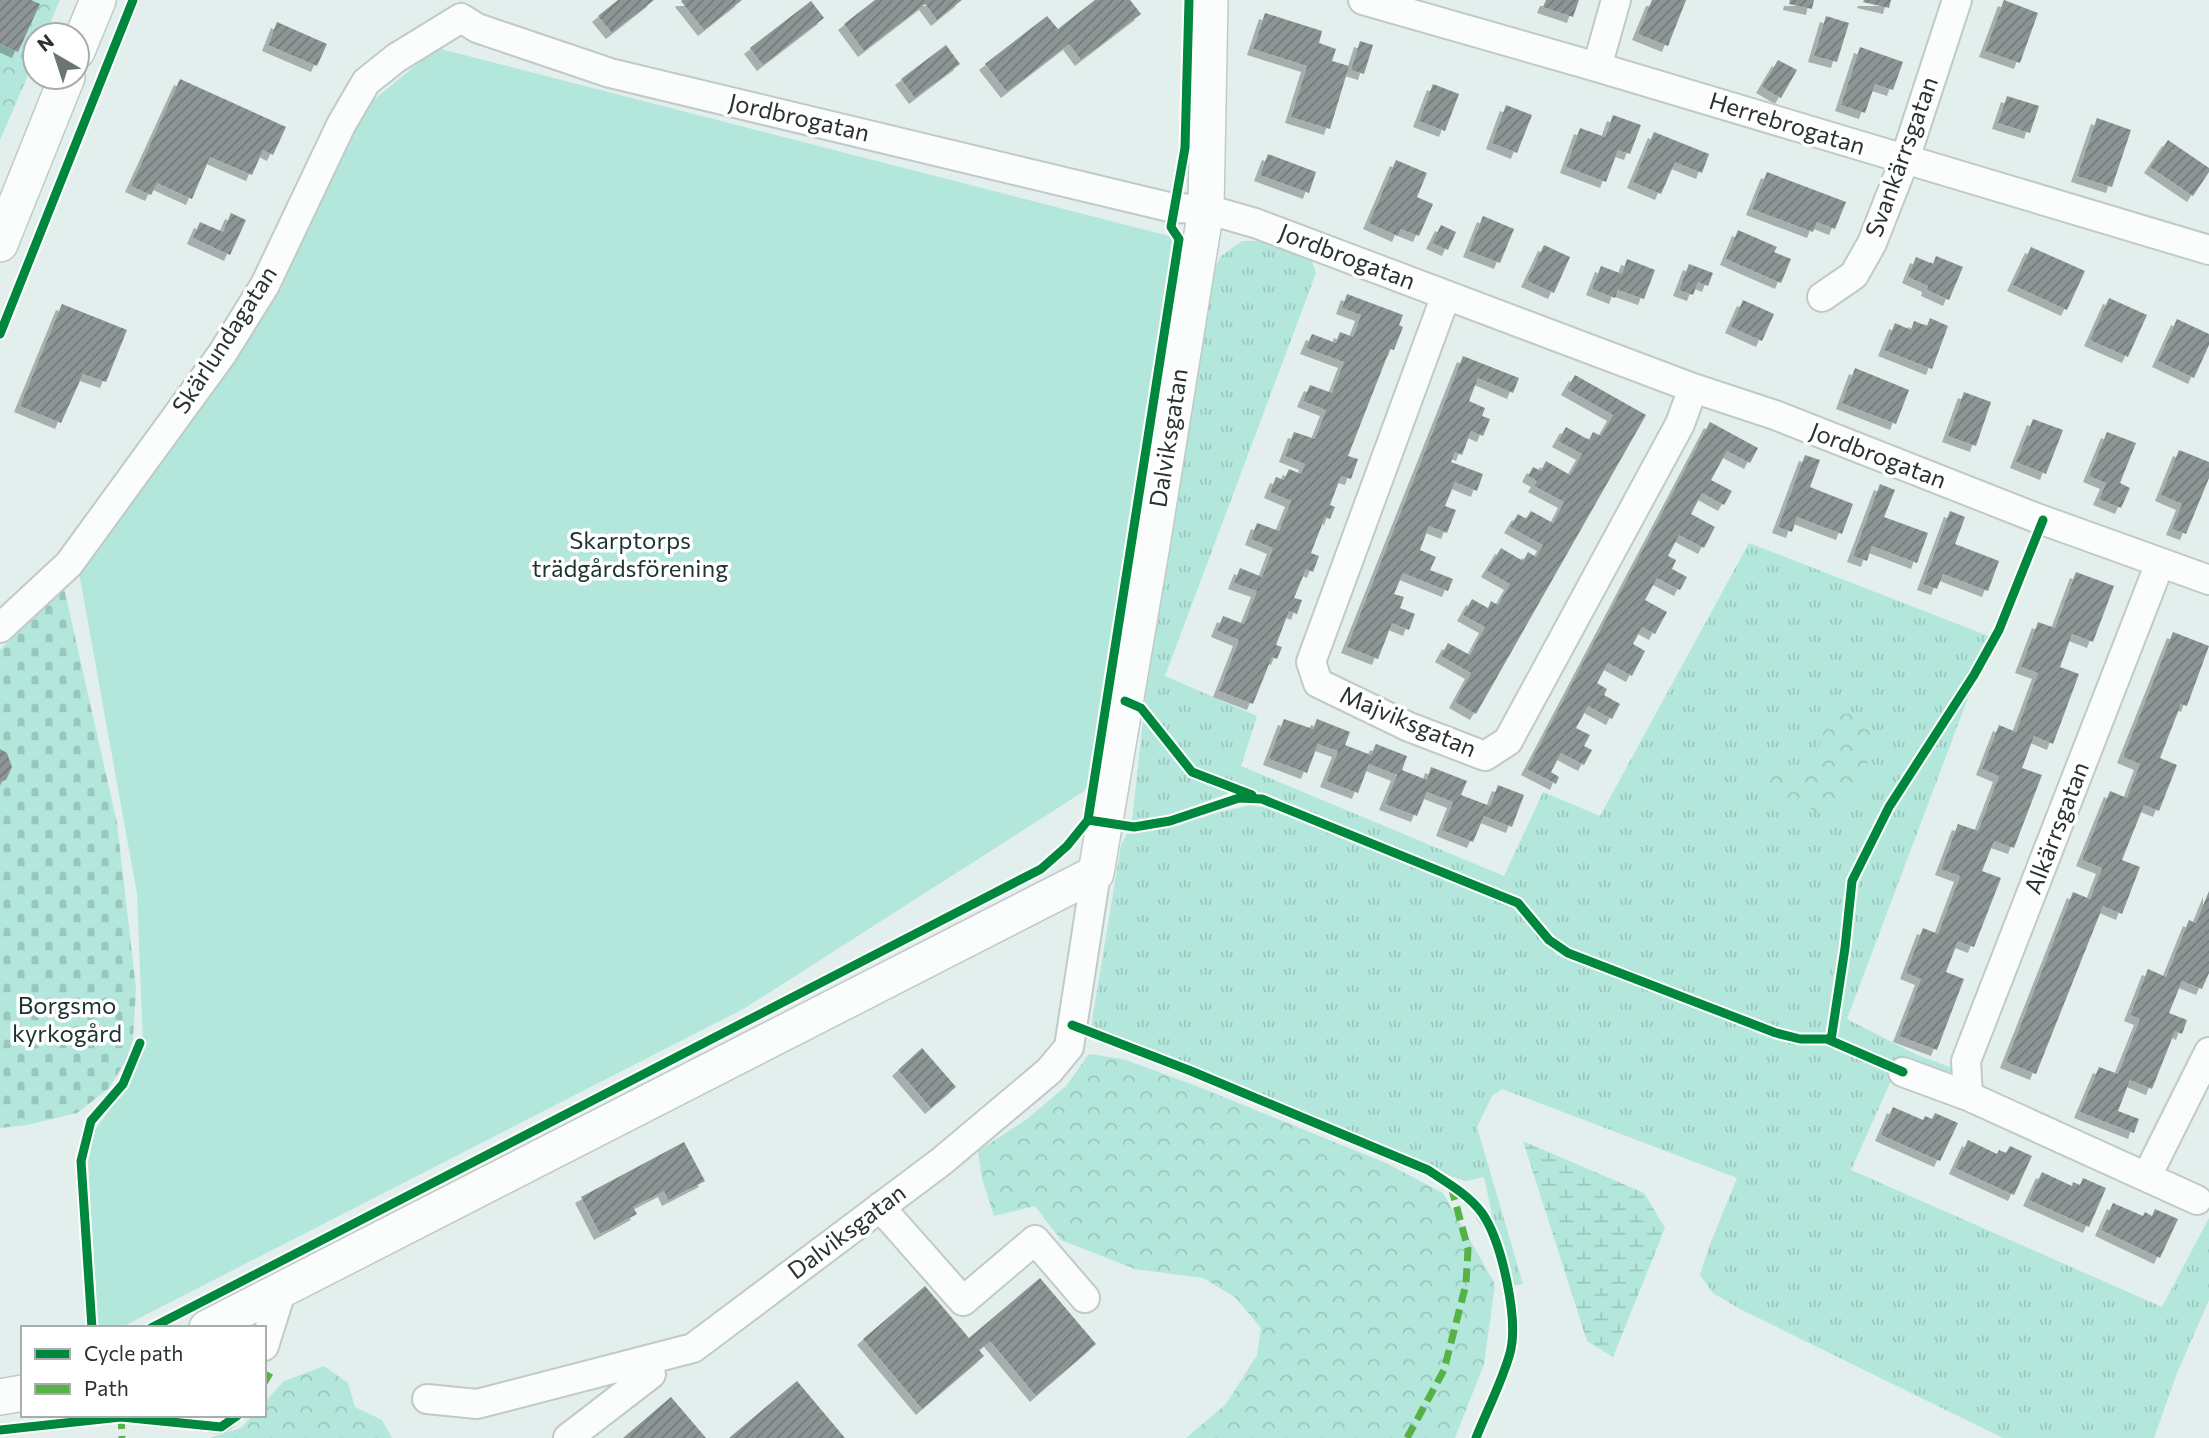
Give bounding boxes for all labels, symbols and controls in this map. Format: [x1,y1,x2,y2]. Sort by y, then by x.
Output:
north arrow [21,21,91,91]
text: N [32,29,58,56]
street label: Svankärrsgatan [1858,72,1943,241]
street label: Herrebrogatan [1706,85,1869,160]
street label: Jordbrogatan [726,86,873,147]
street label: Jordbrogatan [1275,216,1420,295]
street label: Skärlundagatan [165,260,282,418]
street label: Dalviksgatan [1142,366,1193,509]
street label: Jordbrogatan [1806,415,1951,494]
park label: Skarptorps trädgårdsförening [532,525,728,582]
street label: Majviksgatan [1336,679,1481,762]
street label: Alkärrsgatan [2017,757,2094,898]
park label: Borgsmo kyrkogård [12,990,122,1047]
street label: Dalviksgatan [781,1177,911,1285]
legend [21,1326,266,1417]
text: Cycle path [84,1340,183,1365]
text: Path [84,1375,129,1400]

